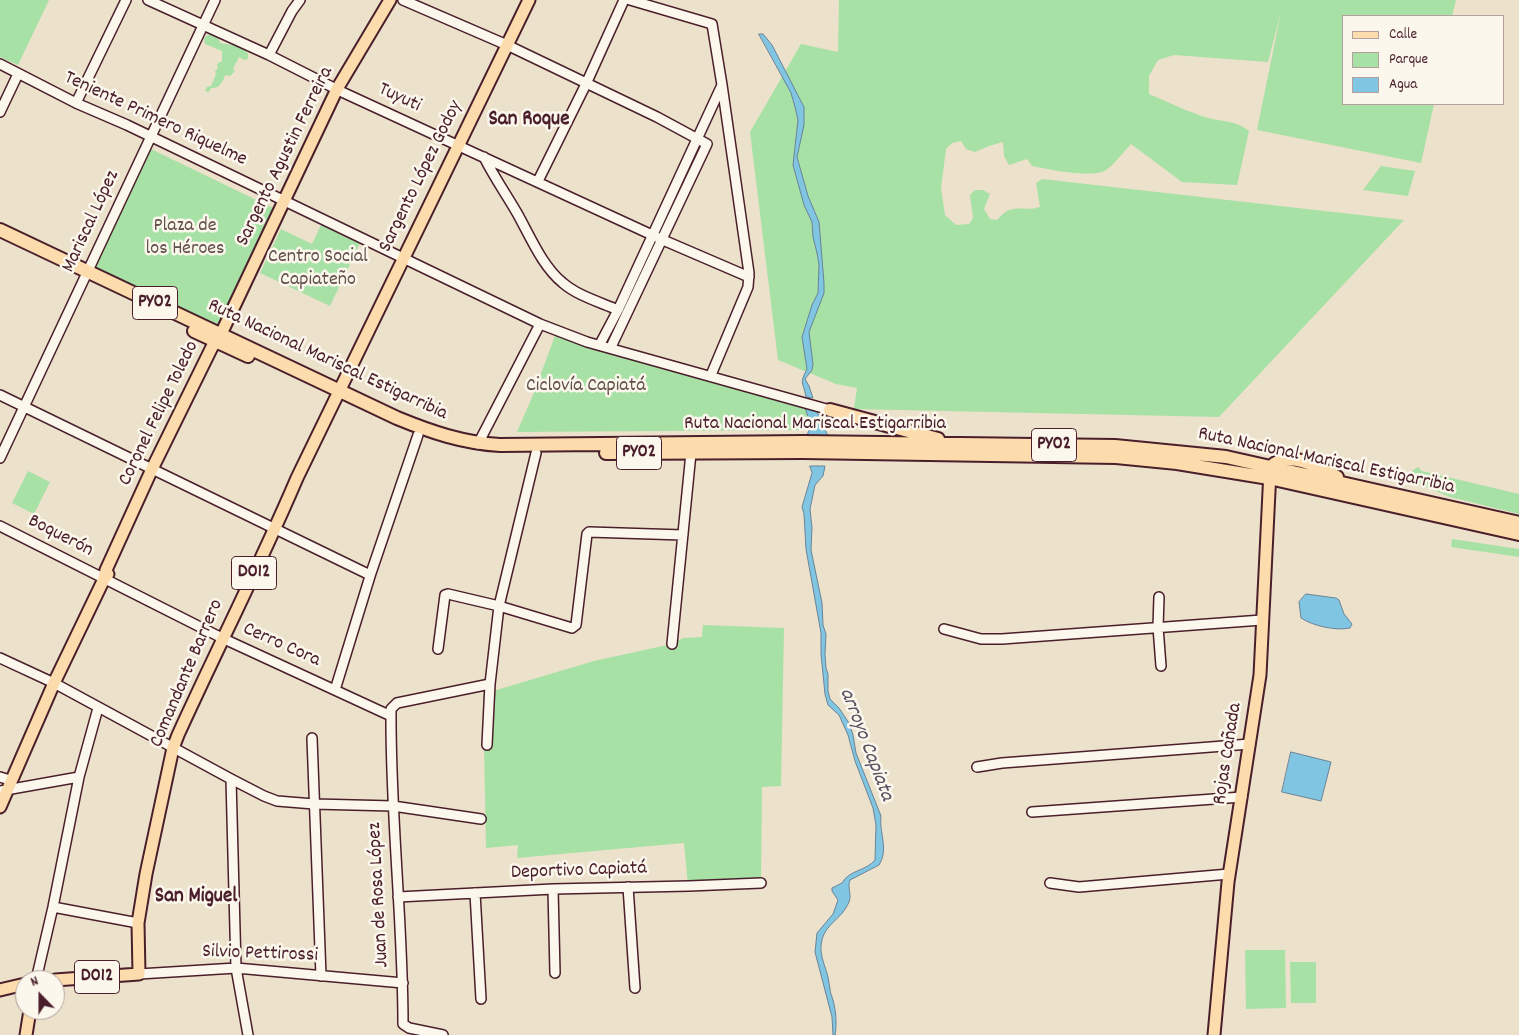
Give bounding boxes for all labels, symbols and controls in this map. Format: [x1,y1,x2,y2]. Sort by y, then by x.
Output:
legend [1342,15,1504,105]
text: Calle [1389,24,1417,46]
text: Parque [1389,49,1428,71]
street label: Sargento Agustin Ferreira [232,63,340,251]
street label: Teniente Primero Riquelme [60,67,250,173]
text: Agua [1389,74,1417,96]
street label: Tuyuti [374,79,424,119]
street label: Sargento López Godoy [375,97,469,257]
district label: San Roque [489,108,569,134]
street label: Mariscal López [58,167,126,277]
park label: Plaza de los Héroes [145,215,225,262]
park label: Centro Social Capiateño [268,246,368,293]
road number: PY02 [132,286,178,320]
street label: Ruta Nacional Mariscal Estigarribia [203,295,451,427]
street label: Coronel Felipe Toledo [115,338,205,490]
park label: Ciclovía Capiatá [526,375,646,399]
street label: Ruta Nacional Mariscal Estigarribia [684,413,946,437]
street label: Ruta Nacional Mariscal Estigarribia [1195,423,1457,501]
road number: PY02 [1032,428,1076,462]
road number: PY02 [616,436,662,469]
street label: Boquerón [23,510,97,564]
road number: D012 [232,556,276,590]
street label: Comandante Barrero [146,596,230,752]
street label: Cerro Cora [238,618,324,674]
water label: arroyo Capiata [832,685,898,805]
street label: Rojas Cañada [1209,701,1249,807]
street label: Juan de Rosa López [364,822,396,968]
street label: Deportivo Capiatá [510,858,648,886]
district label: San Miguel [155,885,237,911]
street label: Silvio Pettirossi [202,941,318,969]
road number: D012 [74,960,120,994]
north arrow [15,970,65,1020]
text: N [28,971,42,993]

